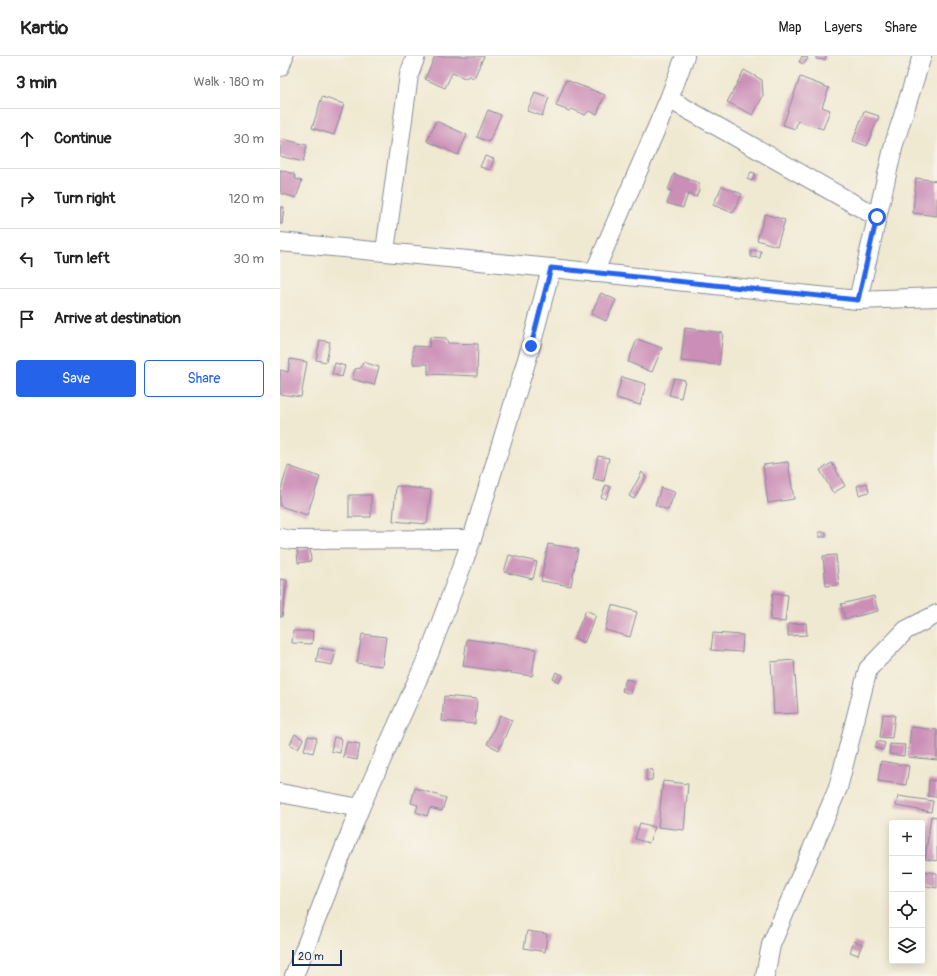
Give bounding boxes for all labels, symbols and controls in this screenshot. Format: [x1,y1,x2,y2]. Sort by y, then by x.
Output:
text: Kartio [20,16,68,40]
text: Map [779,19,802,36]
text: Layers [824,19,862,36]
text: Share [884,19,917,36]
text: 3 min [16,72,57,93]
text: Walk · 180 m [194,74,264,90]
icon: ahead [16,128,38,150]
text: Continue [54,129,112,148]
text: 30 m [234,131,264,147]
icon: right [16,188,38,210]
text: Turn right [54,189,115,208]
text: 120 m [228,191,264,207]
route start [868,208,886,226]
icon: left [16,248,38,270]
text: Turn left [54,249,110,268]
text: 30 m [234,251,264,267]
icon: arrive [16,308,38,330]
text: Arrive at destination [54,309,181,328]
route end [522,337,540,355]
button: Save [16,360,136,397]
button: Share [144,360,264,397]
map controls [889,820,925,964]
button: + [889,820,925,856]
button: − [889,856,925,892]
button: locate [889,892,925,928]
button: layers [889,928,925,964]
scale bar [292,948,342,967]
text: 20 m [298,950,324,963]

